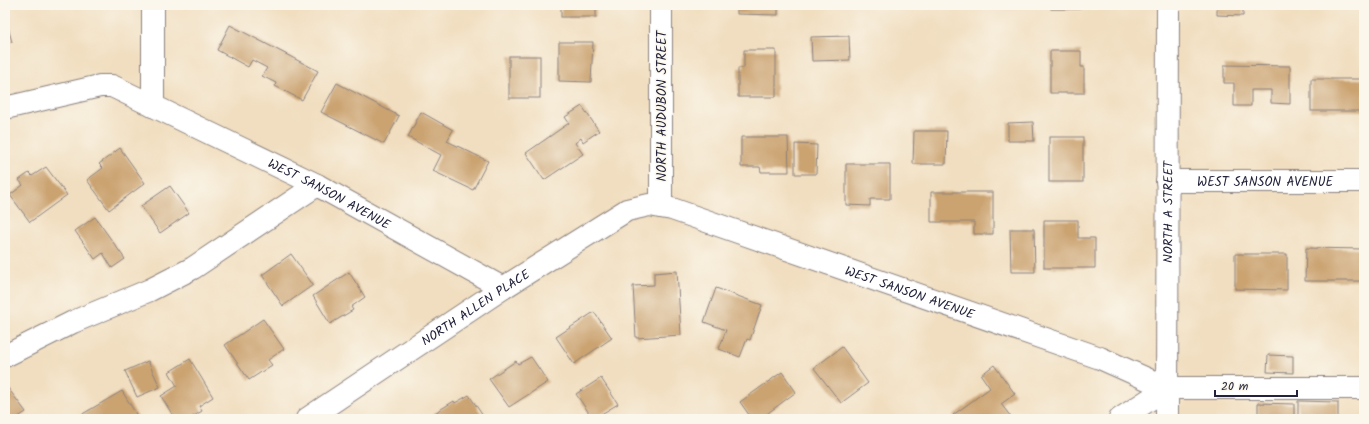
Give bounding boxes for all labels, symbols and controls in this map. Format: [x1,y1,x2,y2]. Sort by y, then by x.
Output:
street label: NORTH AUDUBON STREET [652,29,673,181]
street label: WEST SANSON AVENUE [264,154,394,236]
street label: NORTH A STREET [1158,160,1180,263]
street label: WEST SANSON AVENUE [1197,172,1333,193]
street label: WEST SANSON AVENUE [842,261,977,326]
street label: NORTH ALLEN PLACE [417,264,535,352]
scale bar [1215,372,1297,398]
text: 20 m [1221,377,1249,396]

